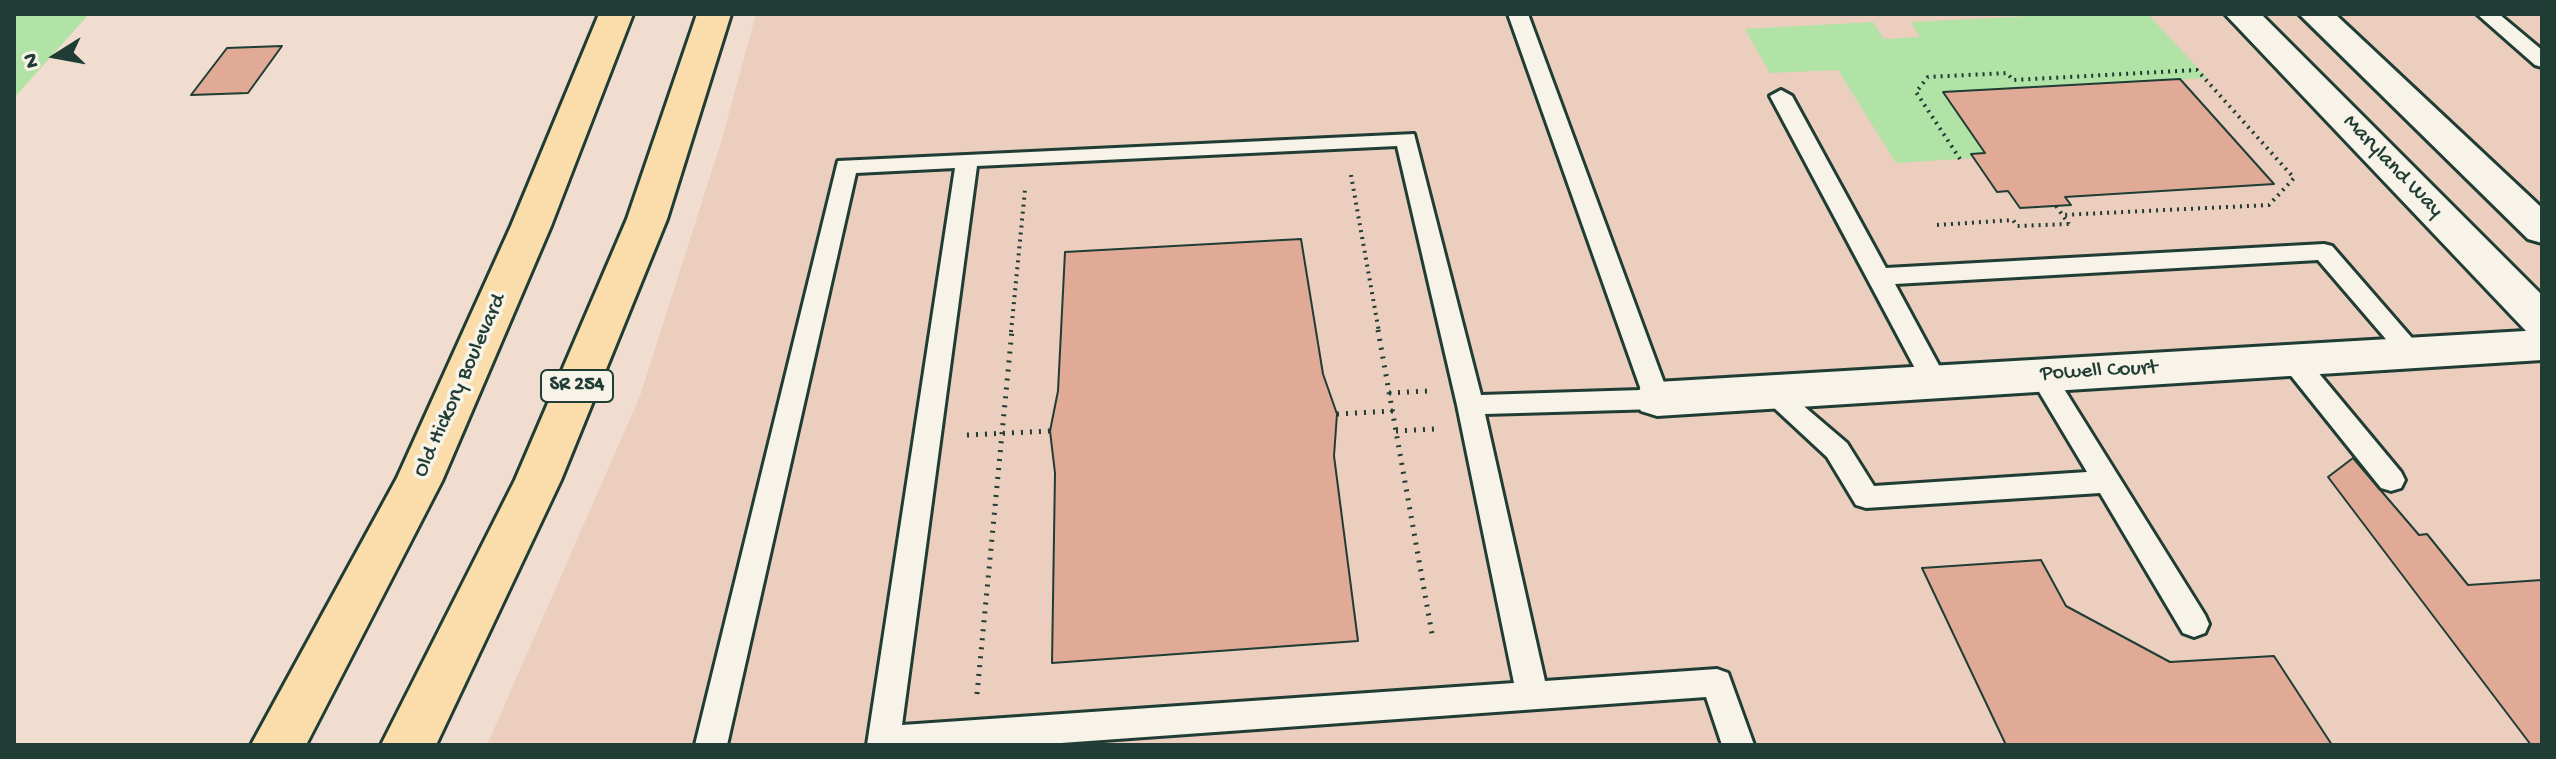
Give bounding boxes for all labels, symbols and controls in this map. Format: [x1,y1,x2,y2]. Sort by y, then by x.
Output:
north arrow [16,16,96,96]
text: N [18,51,47,70]
street label: Maryland Way [2336,110,2448,224]
street label: Old Hickory Boulevard [409,290,513,482]
street label: Powell Court [2040,356,2158,388]
road number: SR 254 [541,370,613,402]

